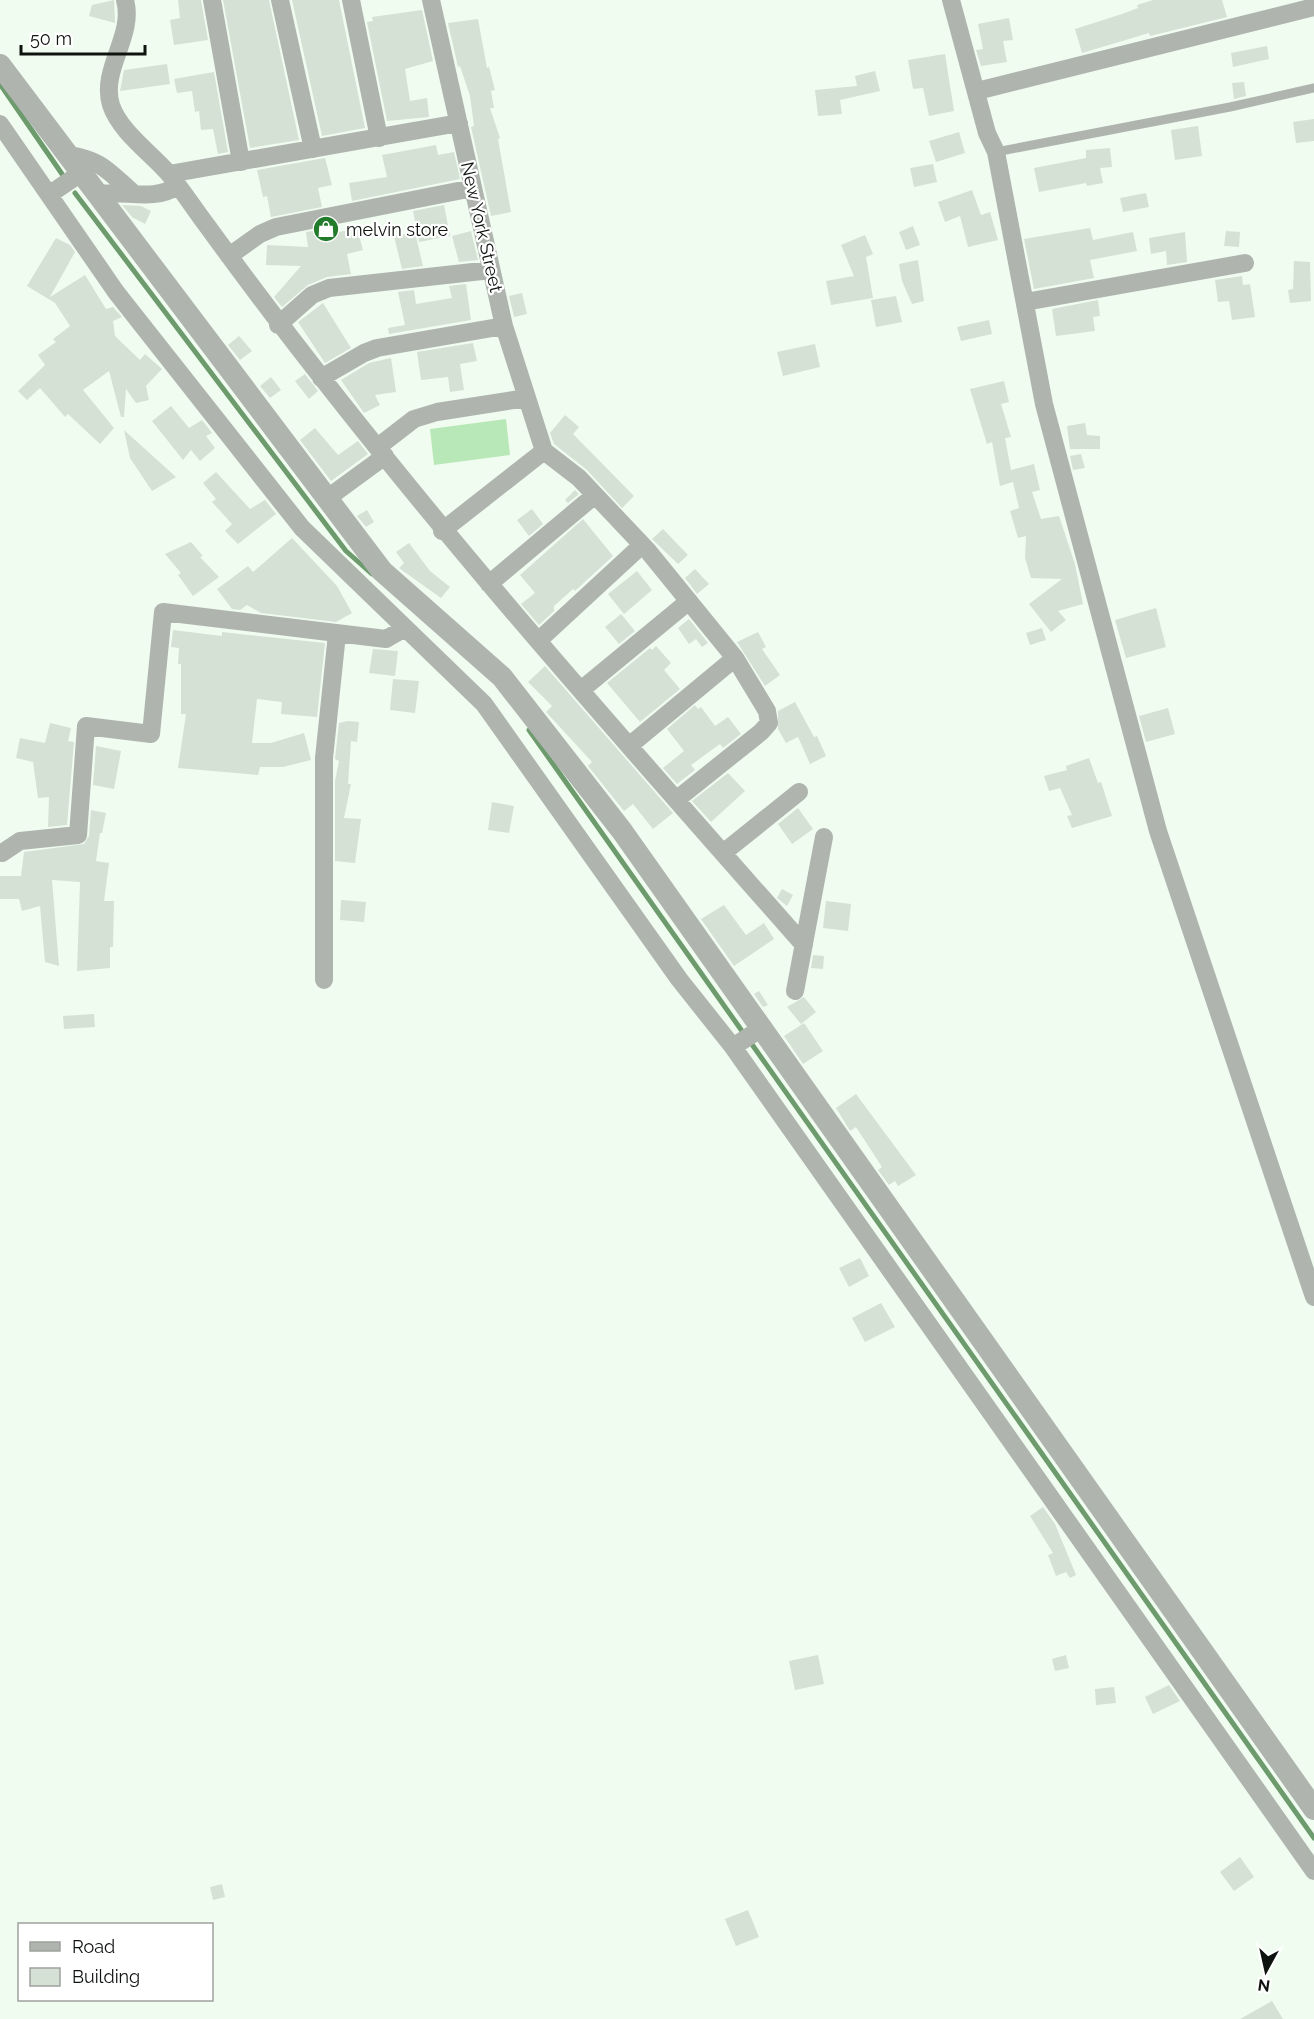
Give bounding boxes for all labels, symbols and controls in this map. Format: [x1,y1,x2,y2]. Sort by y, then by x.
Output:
scale bar [21,18,146,56]
text: 50 m [30,28,72,49]
street label: New York Street [457,160,507,294]
shop icon: melvin store [311,214,341,244]
place label: melvin store [346,219,449,240]
legend [18,1923,213,2001]
text: Road [72,1936,115,1957]
north arrow [1236,1941,1296,2001]
text: Building [72,1966,140,1987]
text: N [1257,1975,1271,1996]

